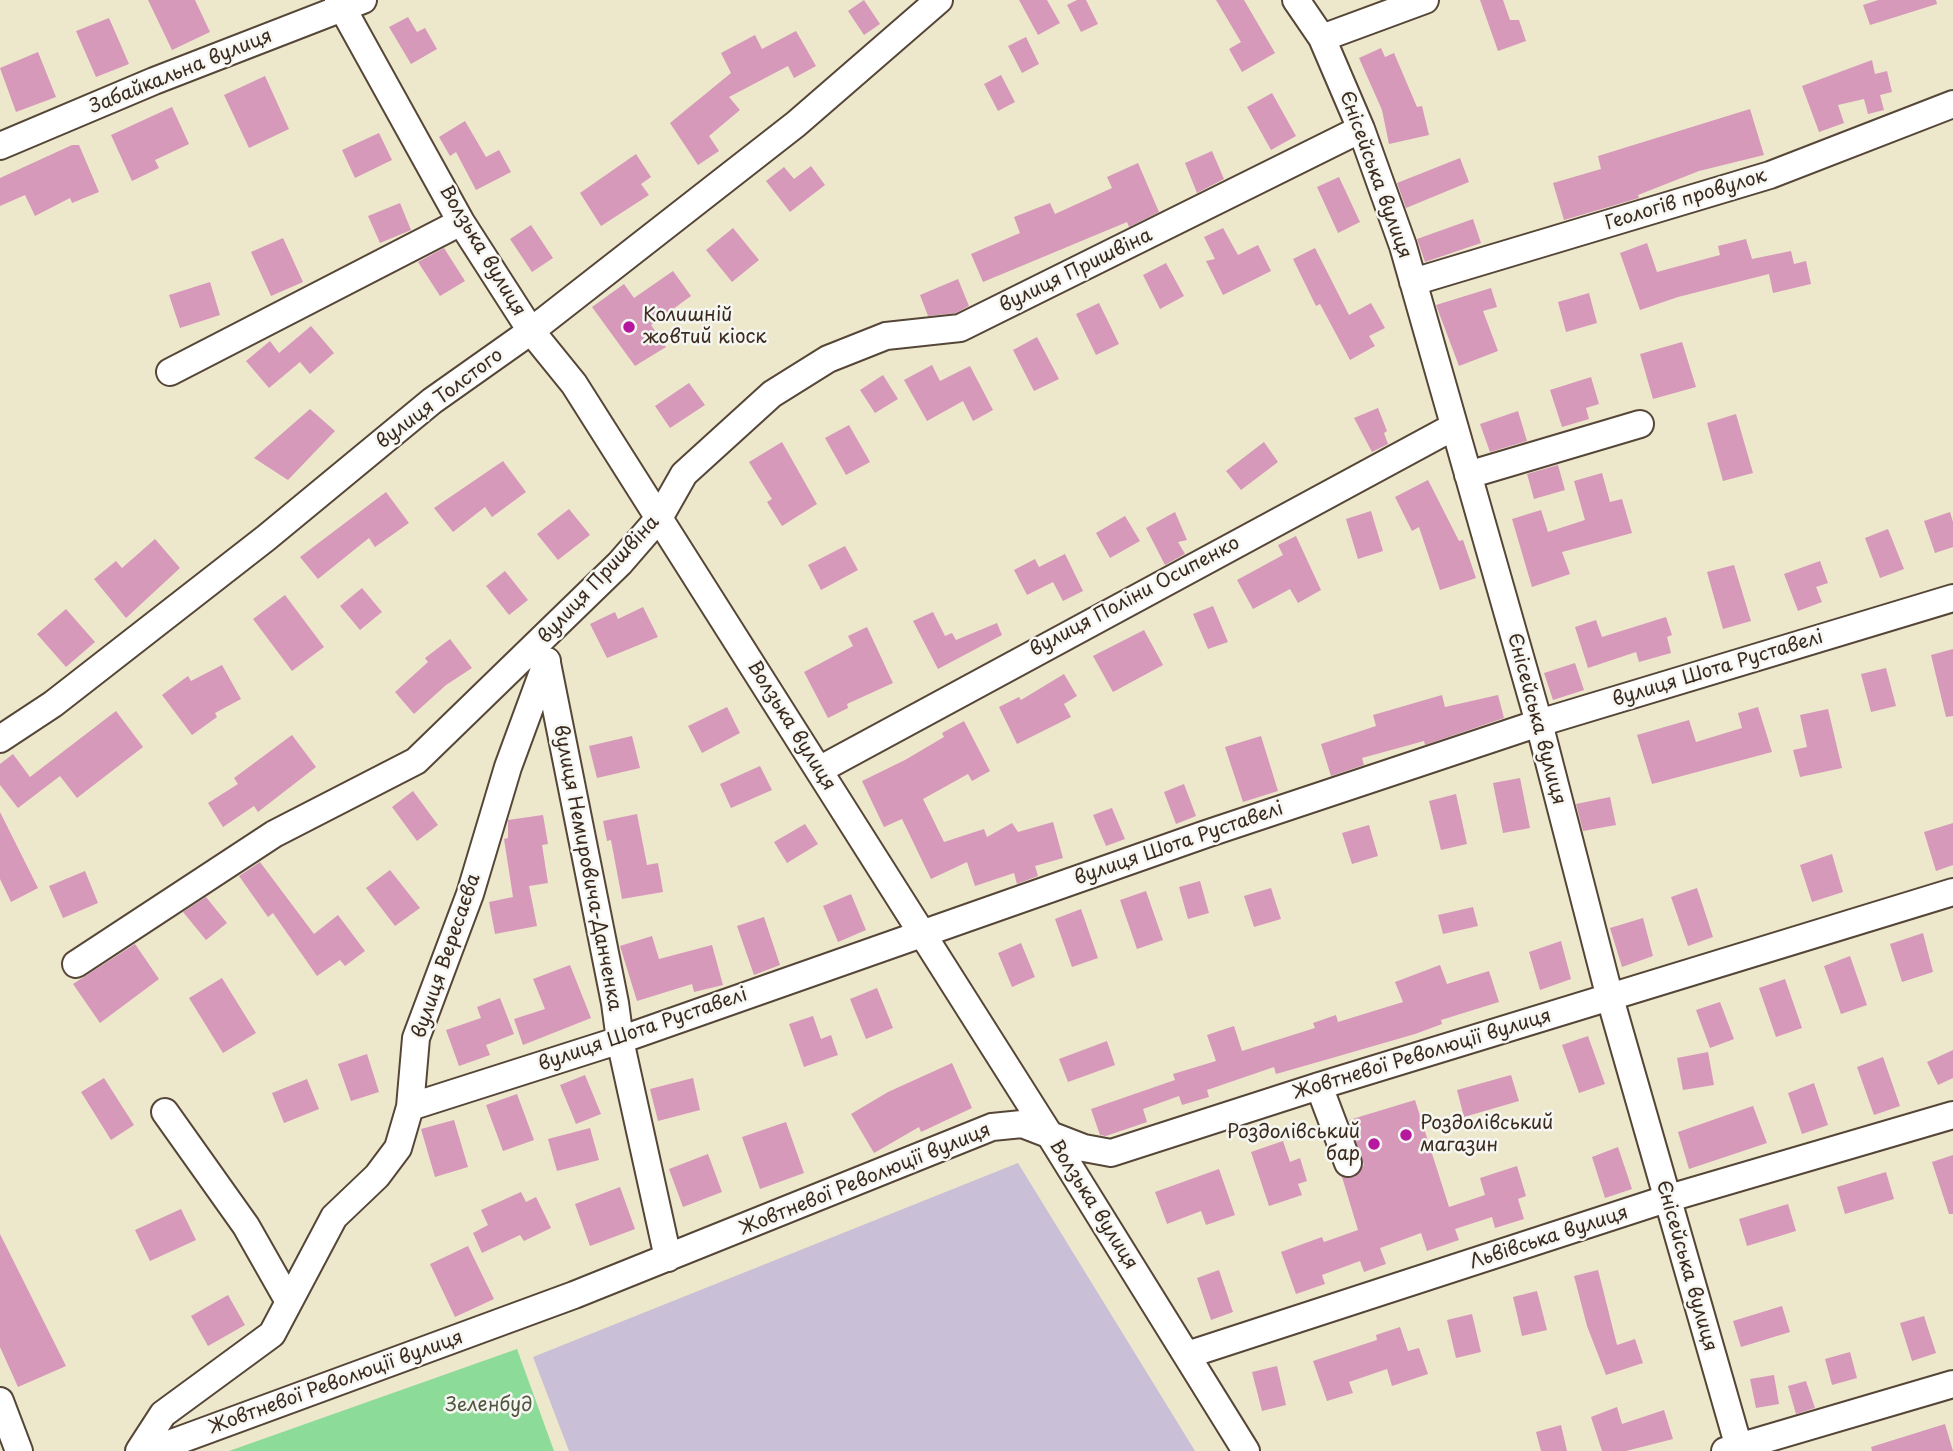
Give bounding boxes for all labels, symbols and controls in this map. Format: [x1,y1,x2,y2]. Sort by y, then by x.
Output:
street label: Забайкальна вулиця [86,25,276,119]
street label: Єнісейська вулиця [1334,88,1416,262]
street label: Геологів провулок [1603,165,1769,235]
street label: Волзька вулиця [434,181,530,321]
street label: вулиця Пришвіна [996,224,1156,318]
place label: Колишній жовтий кіоск [643,305,767,349]
marker: Колишній жовтий кіоск [621,319,637,335]
street label: вулиця Толстого [372,344,508,454]
street label: вулиця Пришвіна [534,511,664,649]
street label: вулиця Поліни Осипенко [1026,532,1244,662]
street label: вулиця Шота Руставелі [1610,626,1826,712]
street label: Єнісейська вулиця [1502,631,1570,807]
street label: Волзька вулиця [742,657,840,795]
street label: вулиця Немировича-Данченка [548,723,626,1013]
street label: вулиця Шота Руставелі [1072,798,1286,890]
street label: вулиця Вересаєва [408,871,486,1041]
street label: вулиця Шота Руставелі [536,984,750,1076]
street label: Жовтневої Революції вулиця [1290,1005,1554,1105]
place label: Роздолівський магазин [1420,1113,1553,1157]
street label: Жовтневої Революції вулиця [736,1119,994,1241]
place label: Роздолівський бар [1227,1122,1360,1166]
marker: Роздолівський магазин [1398,1127,1414,1143]
street label: Волзька вулиця [1044,1136,1142,1274]
marker: Роздолівський бар [1366,1136,1382,1152]
street label: Єнісейська вулиця [1651,1178,1721,1354]
street label: Львівська вулиця [1467,1202,1631,1274]
street label: Жовтневої Революції вулиця [206,1326,466,1440]
park label: Зеленбуд [446,1395,532,1417]

